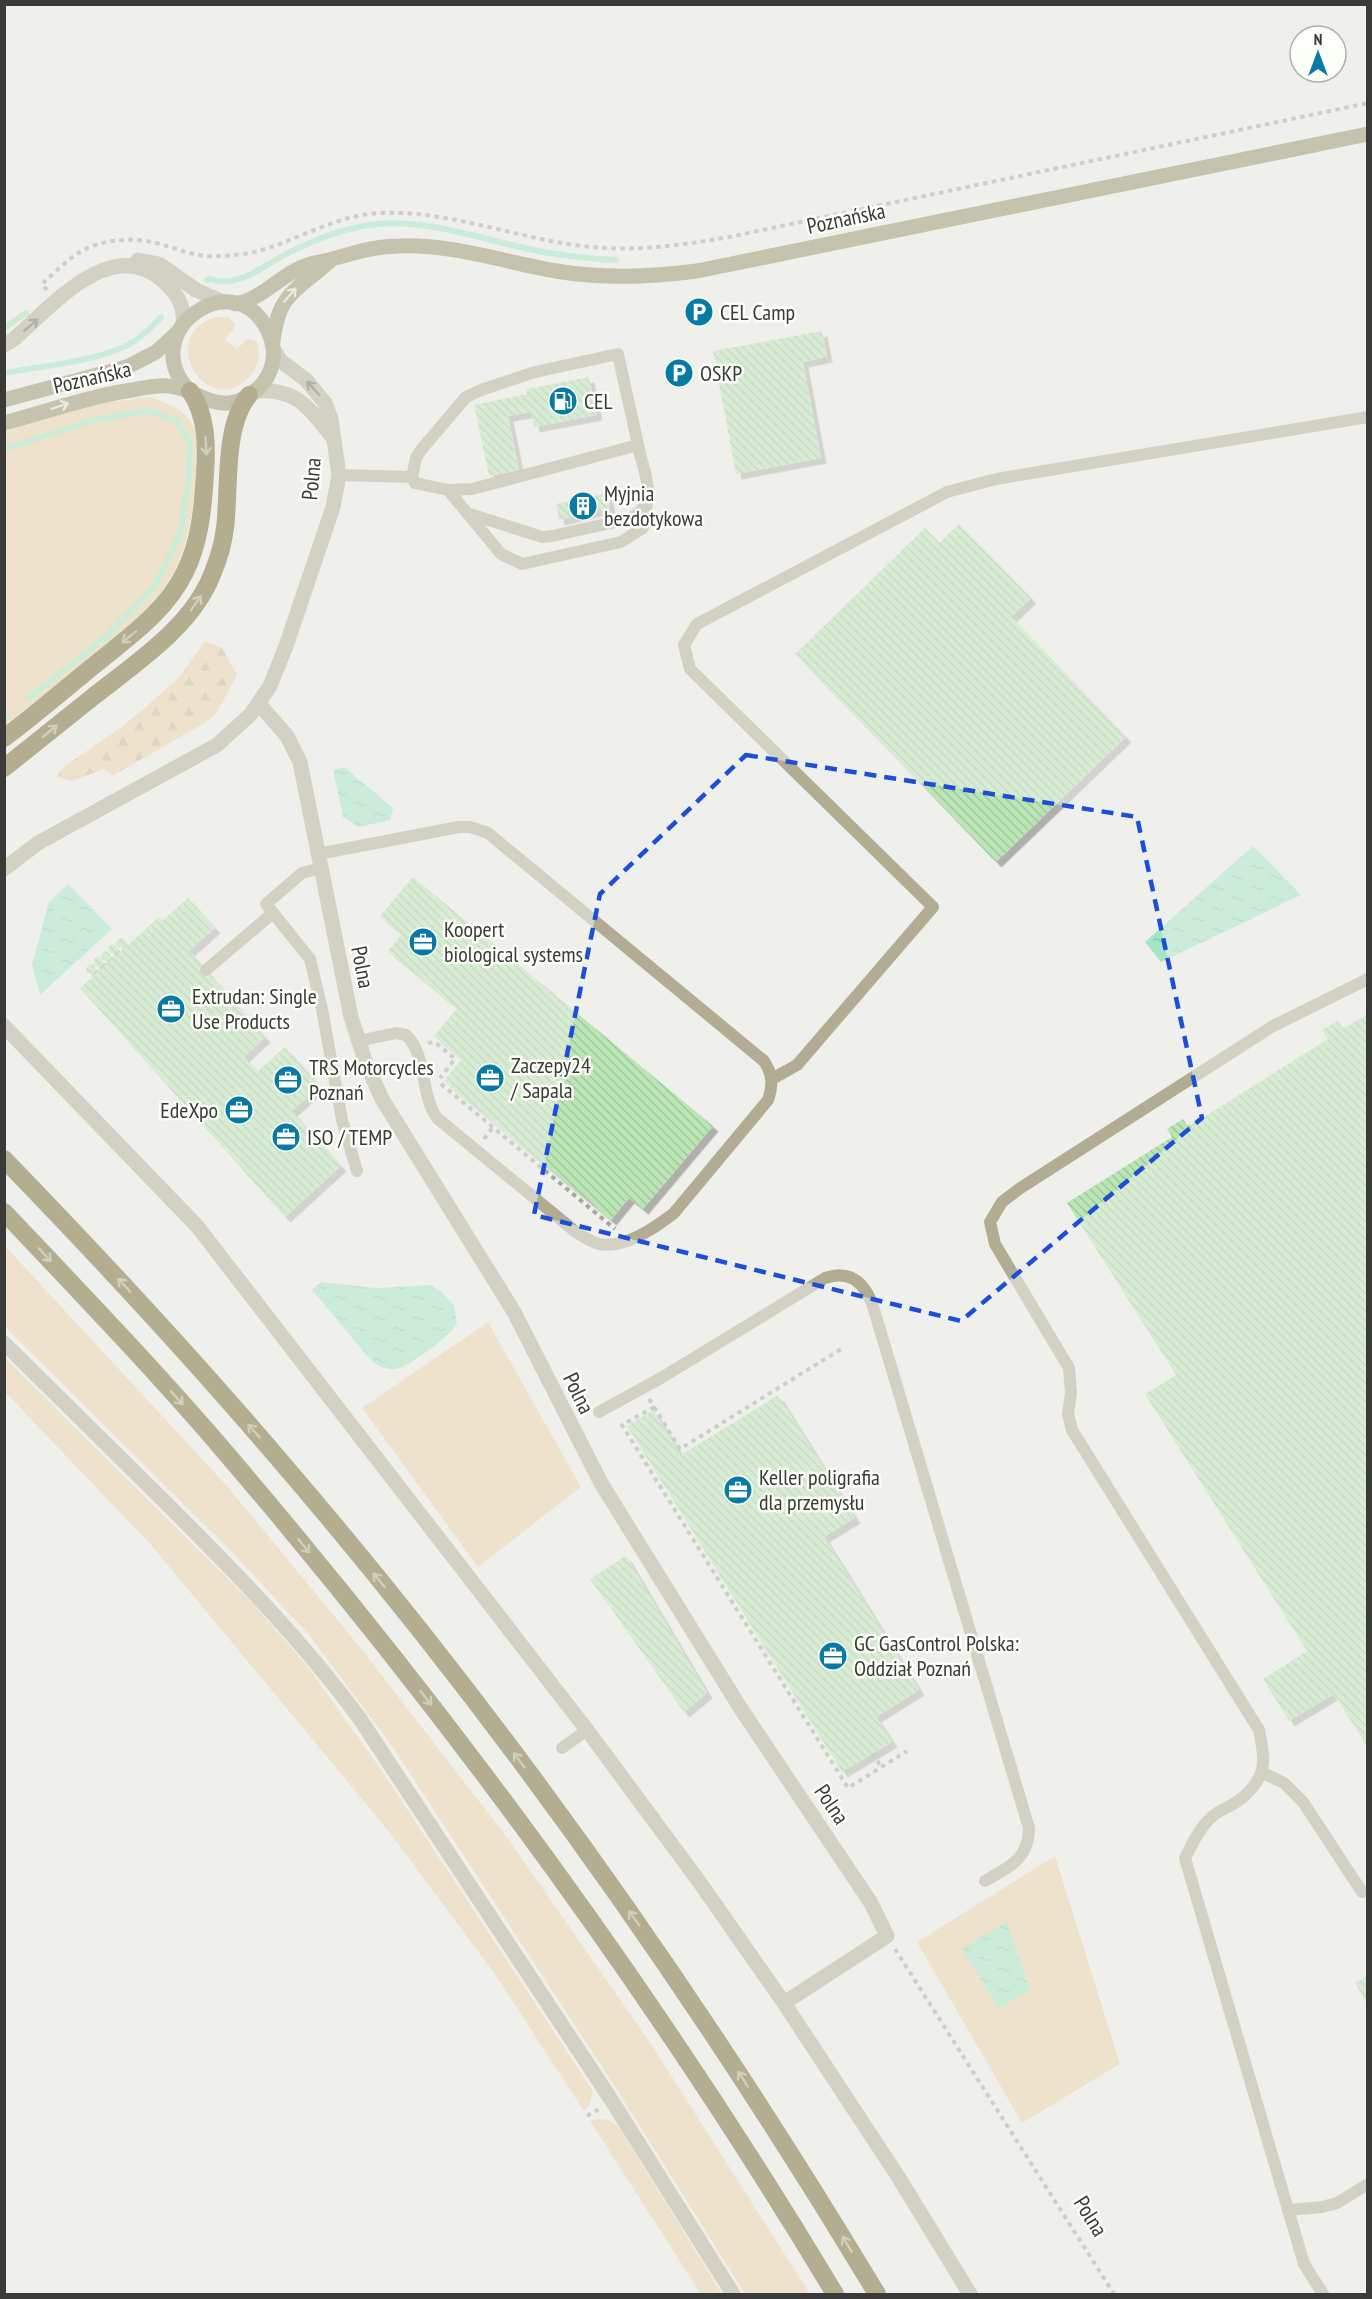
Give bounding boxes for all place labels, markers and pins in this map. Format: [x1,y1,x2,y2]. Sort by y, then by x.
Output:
parking icon: CEL Camp [683,296,715,328]
place label: CEL Camp [720,298,795,326]
parking icon: OSKP [663,357,695,389]
place label: OSKP [700,359,742,387]
fuel station icon: CEL [547,385,579,417]
place label: CEL [584,387,613,415]
place label: Myjnia bezdotykowa [604,479,703,532]
building icon: Myjnia bezdotykowa [567,490,599,522]
place label: Koopert biological systems [444,915,583,968]
office icon: Koopert biological systems [407,926,439,958]
place label: Extrudan: Single Use Products [192,982,317,1035]
office icon: Extrudan: Single Use Products [155,993,187,1025]
place label: Zaczepy24 / Sapala [510,1051,591,1104]
place label: TRS Motorcycles Poznań [309,1053,434,1106]
office icon: Zaczepy24 / Sapala [474,1062,506,1094]
office icon: TRS Motorcycles Poznań [272,1064,304,1096]
office icon: EdeXpo [223,1094,255,1126]
place label: EdeXpo [160,1096,218,1124]
office icon: ISO / TEMP [270,1121,302,1153]
place label: ISO / TEMP [307,1123,392,1151]
place label: Keller poligrafia dla przemysłu [759,1463,880,1516]
office icon: Keller poligrafia dla przemysłu [722,1474,754,1506]
place label: GC GasControl Polska: Oddział Poznań [854,1629,1019,1682]
office icon: GC GasControl Polska: Oddział Poznań [817,1640,849,1672]

